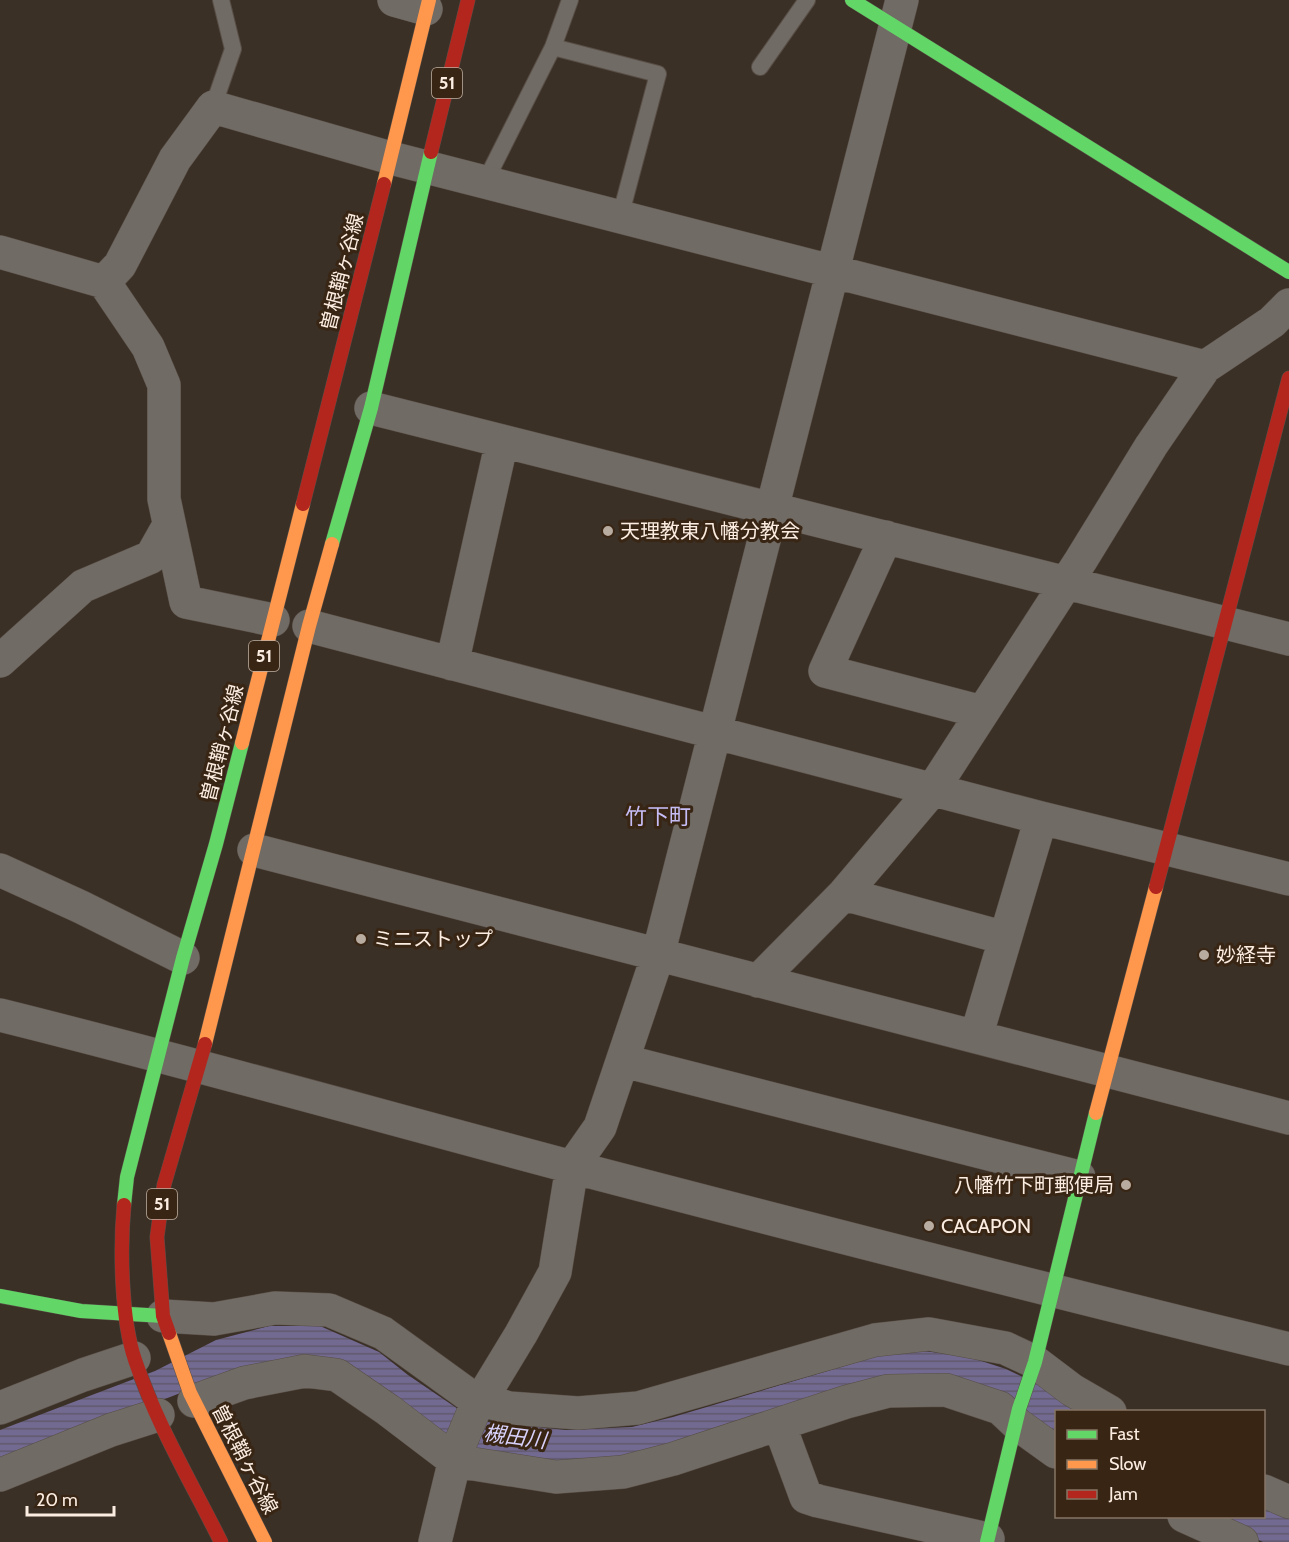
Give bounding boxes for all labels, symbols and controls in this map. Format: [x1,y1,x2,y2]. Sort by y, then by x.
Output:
road number: 51 [432,68,462,98]
street label: 曽根鞘ヶ谷線 [316,211,368,333]
place label: 天理教東八幡分教会 [620,519,800,543]
marker: 天理教東八幡分教会 [601,524,615,538]
road number: 51 [249,641,279,671]
street label: 曽根鞘ヶ谷線 [196,682,248,804]
district label: 竹下町 [625,803,691,830]
place label: ミニストップ [373,927,493,951]
marker: ミニストップ [354,932,368,946]
place label: 妙経寺 [1216,943,1276,967]
marker: 妙経寺 [1197,948,1211,962]
place label: 八幡竹下町郵便局 [954,1173,1114,1197]
marker: 八幡竹下町郵便局 [1119,1178,1133,1192]
road number: 51 [147,1189,177,1219]
place label: CACAPON [941,1214,1031,1238]
marker: CACAPON [922,1219,936,1233]
street label: 曽根鞘ヶ谷線 [207,1400,283,1518]
legend [1055,1410,1265,1518]
water label: 槻田川 [482,1420,550,1453]
text: Fast [1109,1423,1140,1445]
text: Slow [1109,1453,1146,1475]
scale bar [27,1479,114,1517]
text: Jam [1108,1483,1138,1505]
text: 20 m [36,1489,78,1511]

